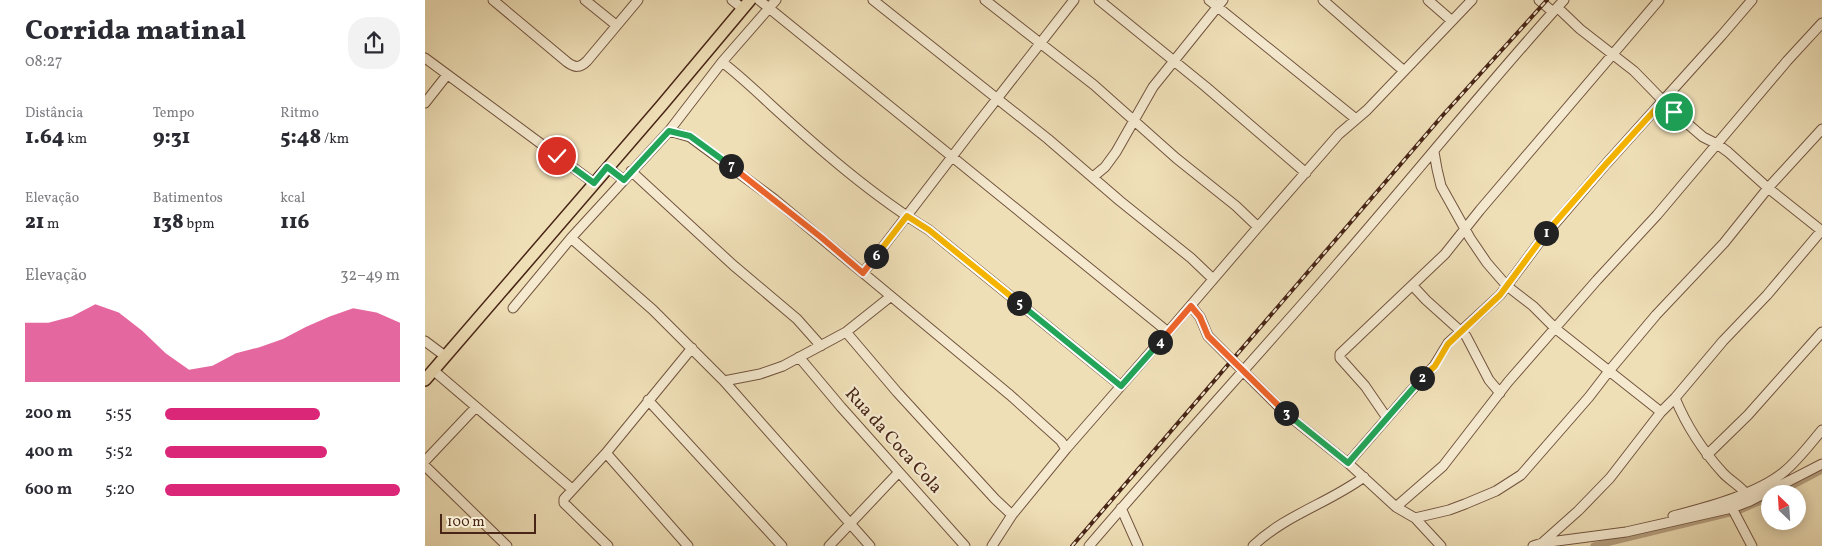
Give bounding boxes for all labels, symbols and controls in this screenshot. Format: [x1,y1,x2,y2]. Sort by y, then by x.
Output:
text: Corrida matinal [25,12,246,51]
button: share [348,17,400,69]
text: 08:27 [25,51,62,73]
pin [1653,91,1695,133]
icon: arrive [1660,98,1688,126]
text: Distância [25,104,83,123]
text: Tempo [153,104,194,123]
text: Ritmo [280,104,319,123]
text: 1.64 [25,123,64,152]
text: 9:31 [153,123,190,152]
text: 5:48 [280,123,321,152]
text: km [64,130,87,149]
text: /km [321,130,349,149]
pin [536,135,578,177]
icon: check [543,142,571,170]
pin: 7 [719,154,743,178]
text: 7 [728,157,735,176]
text: Elevação [25,189,79,208]
text: Batimentos [153,189,223,208]
text: kcal [280,189,305,208]
text: 21 [25,208,44,237]
text: 138 [153,208,184,237]
text: 116 [280,208,309,237]
text: m [44,215,60,234]
text: bpm [184,215,215,234]
pin: 1 [1533,220,1559,246]
text: 1 [1544,224,1549,243]
pin: 6 [863,244,889,268]
text: 6 [873,247,880,266]
text: Elevação [25,265,87,287]
text: 32–49 m [340,265,400,287]
pin: 5 [1007,290,1031,316]
text: 5 [1016,294,1023,313]
pin: 4 [1147,330,1173,354]
text: 4 [1156,333,1165,352]
pin: 2 [1409,366,1435,390]
text: 2 [1419,369,1426,388]
street label: Rua da Coca Cola [838,382,948,500]
pin: 3 [1273,400,1299,426]
text: 200 m [25,403,72,425]
text: 5:55 [105,403,132,425]
text: 3 [1283,404,1290,423]
text: 400 m [25,441,73,463]
text: 5:52 [105,441,133,463]
text: 600 m [25,479,72,501]
text: 5:20 [105,479,135,501]
north arrow [1761,485,1806,530]
map controls [1761,485,1806,530]
scale bar [440,511,536,534]
text: 100 m [447,513,485,532]

